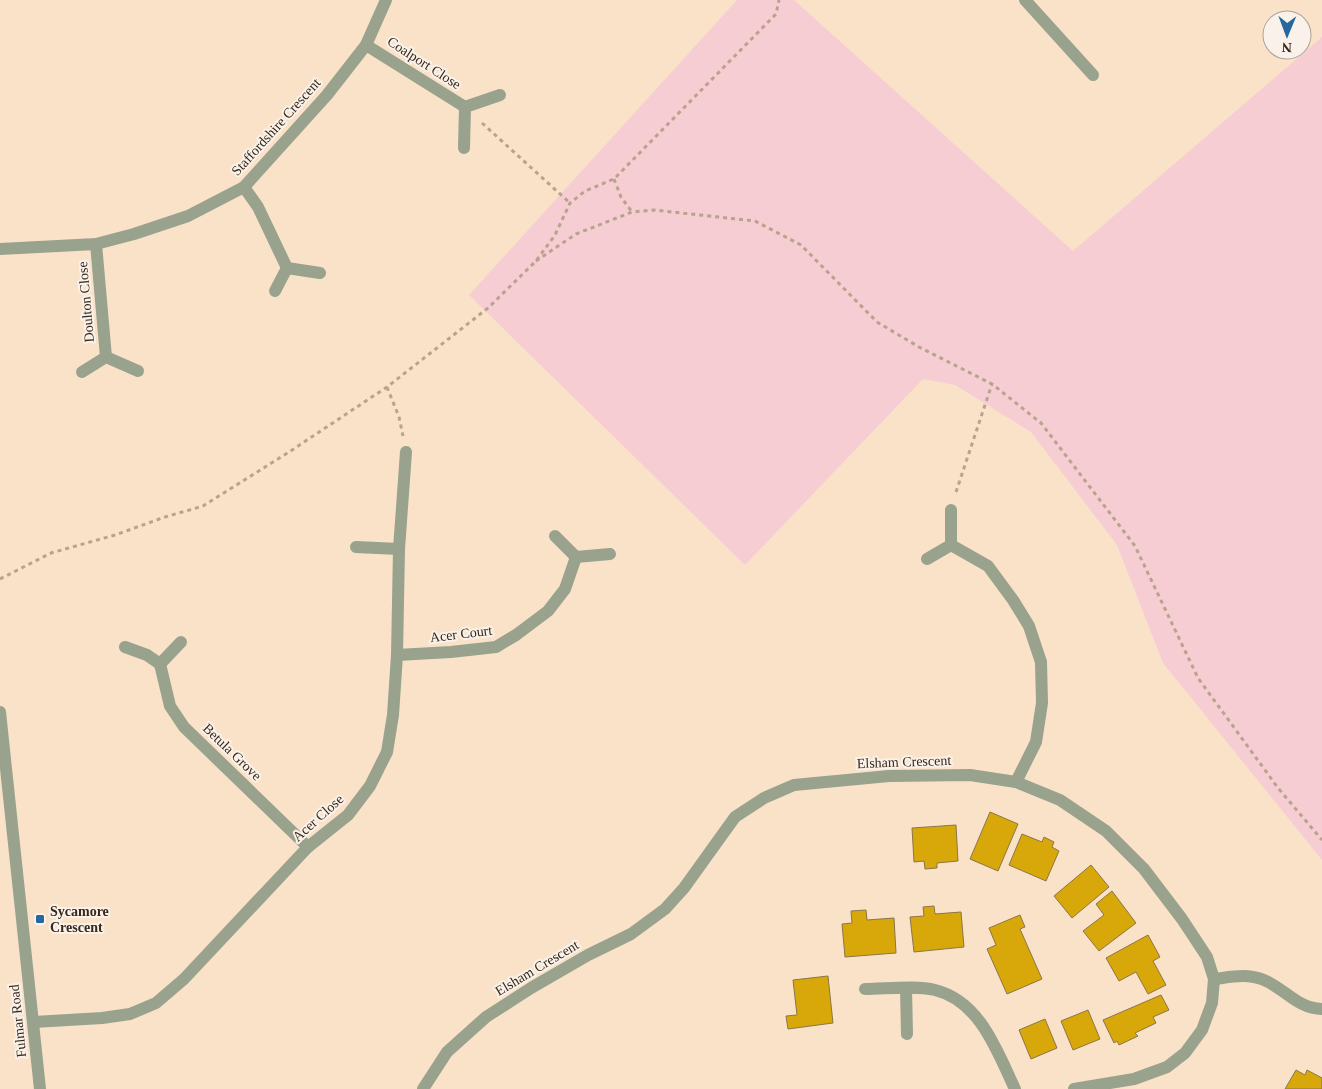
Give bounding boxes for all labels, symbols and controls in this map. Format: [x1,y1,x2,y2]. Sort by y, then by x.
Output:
north arrow [1262,10,1312,60]
street label: Coalport Close [385,34,463,92]
text: N [1282,40,1292,55]
street label: Staffordshire Crescent [228,75,324,179]
street label: Doulton Close [75,261,97,343]
street label: Acer Court [429,623,493,645]
street label: Betula Grove [200,721,264,783]
street label: Elsham Crescent [857,753,952,771]
street label: Acer Close [290,791,346,845]
place label: Sycamore Crescent [50,904,109,935]
marker: Sycamore Crescent [34,913,46,925]
street label: Elsham Crescent [493,937,581,999]
street label: Fulmar Road [7,984,29,1058]

